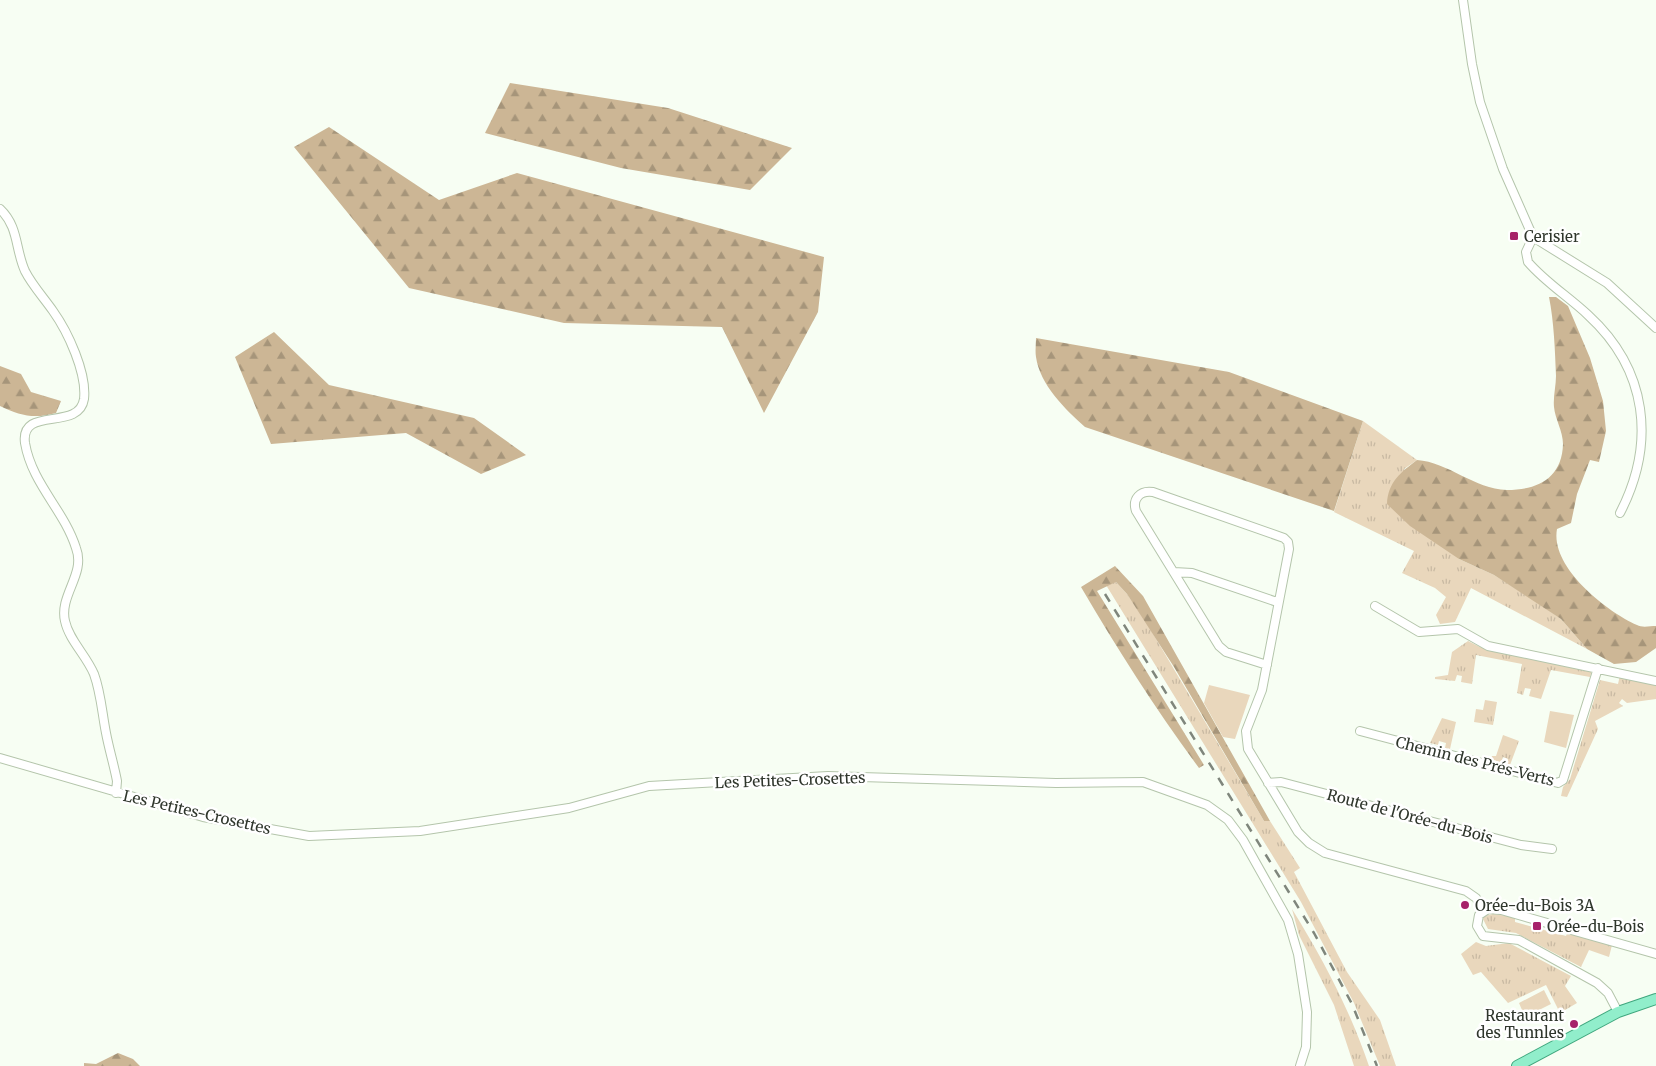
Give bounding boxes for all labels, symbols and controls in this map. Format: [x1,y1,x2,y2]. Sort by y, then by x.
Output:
place label: Cerisier [1524,227,1580,246]
marker: Cerisier [1508,230,1520,242]
street label: Chemin des Prés-Verts [1394,732,1556,790]
street label: Les Petites-Crosettes [714,768,866,792]
street label: Route de l'Orée-du-Bois [1325,785,1495,847]
street label: Les Petites-Crosettes [121,786,273,838]
place label: Orée-du-Bois 3A [1475,896,1595,915]
marker: Orée-du-Bois 3A [1459,899,1471,911]
place label: Orée-du-Bois [1547,917,1644,936]
marker: Orée-du-Bois [1531,920,1543,932]
place label: Restaurant des Tunnles [1476,1006,1564,1042]
marker: Restaurant des Tunnles [1568,1018,1580,1030]

